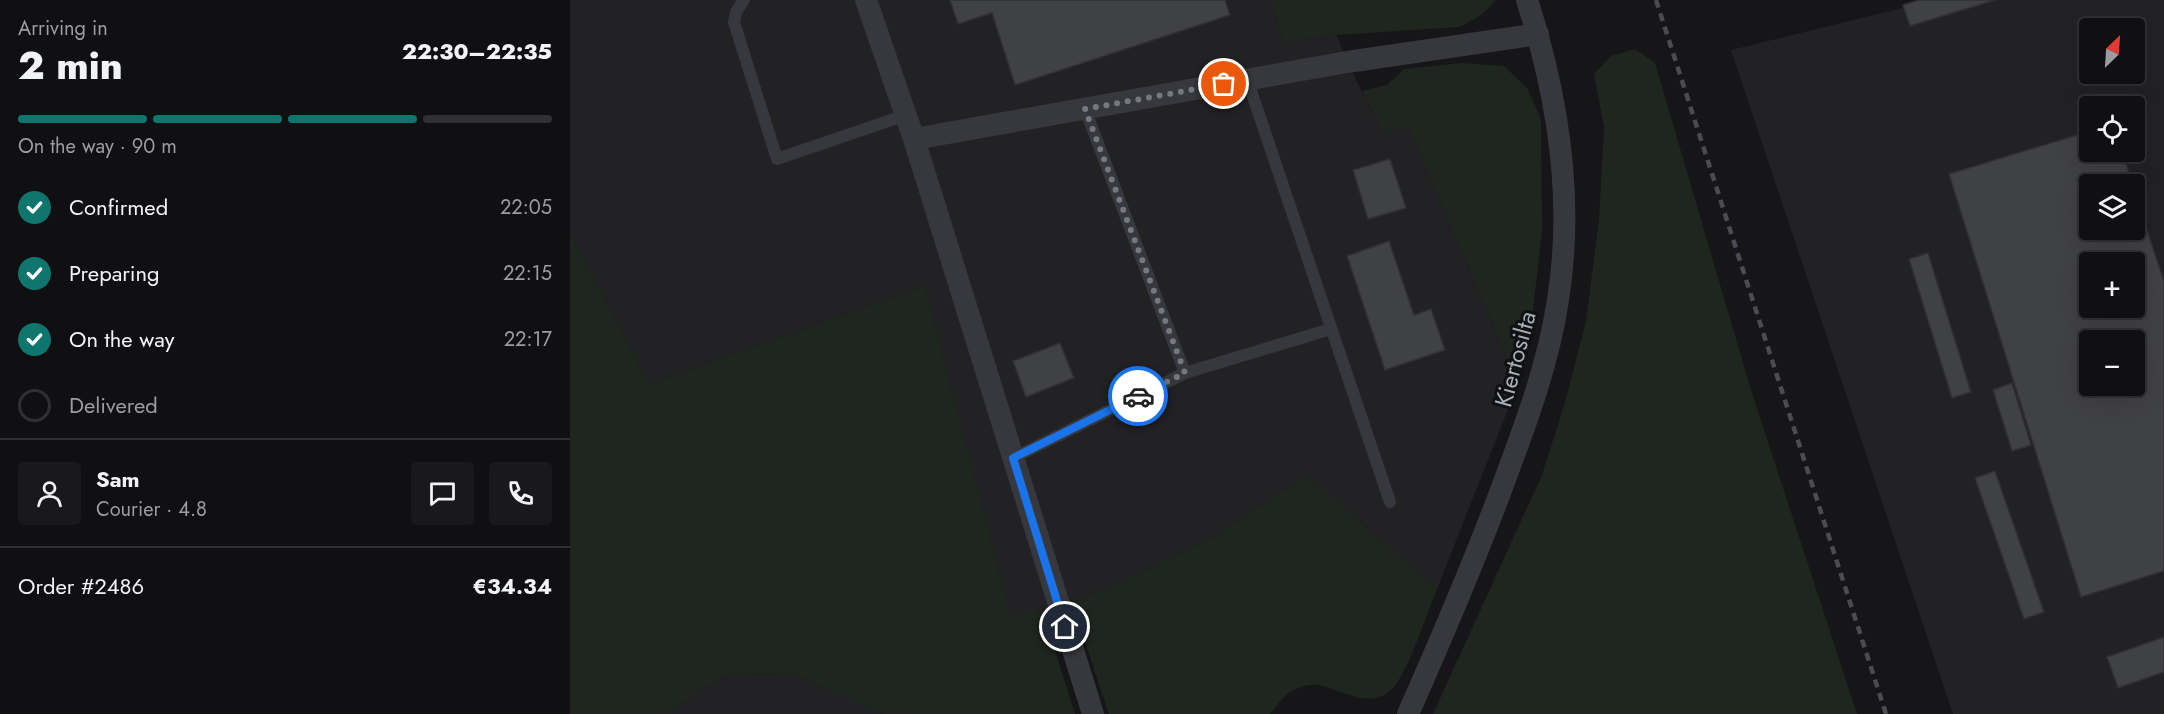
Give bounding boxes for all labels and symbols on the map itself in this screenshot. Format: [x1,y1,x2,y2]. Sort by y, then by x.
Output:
north arrow [2079,18,2145,84]
pin [1198,58,1249,109]
street label: Kiertosilta [1485,307,1545,411]
courier [1108,366,1168,426]
pin [1039,601,1090,652]

